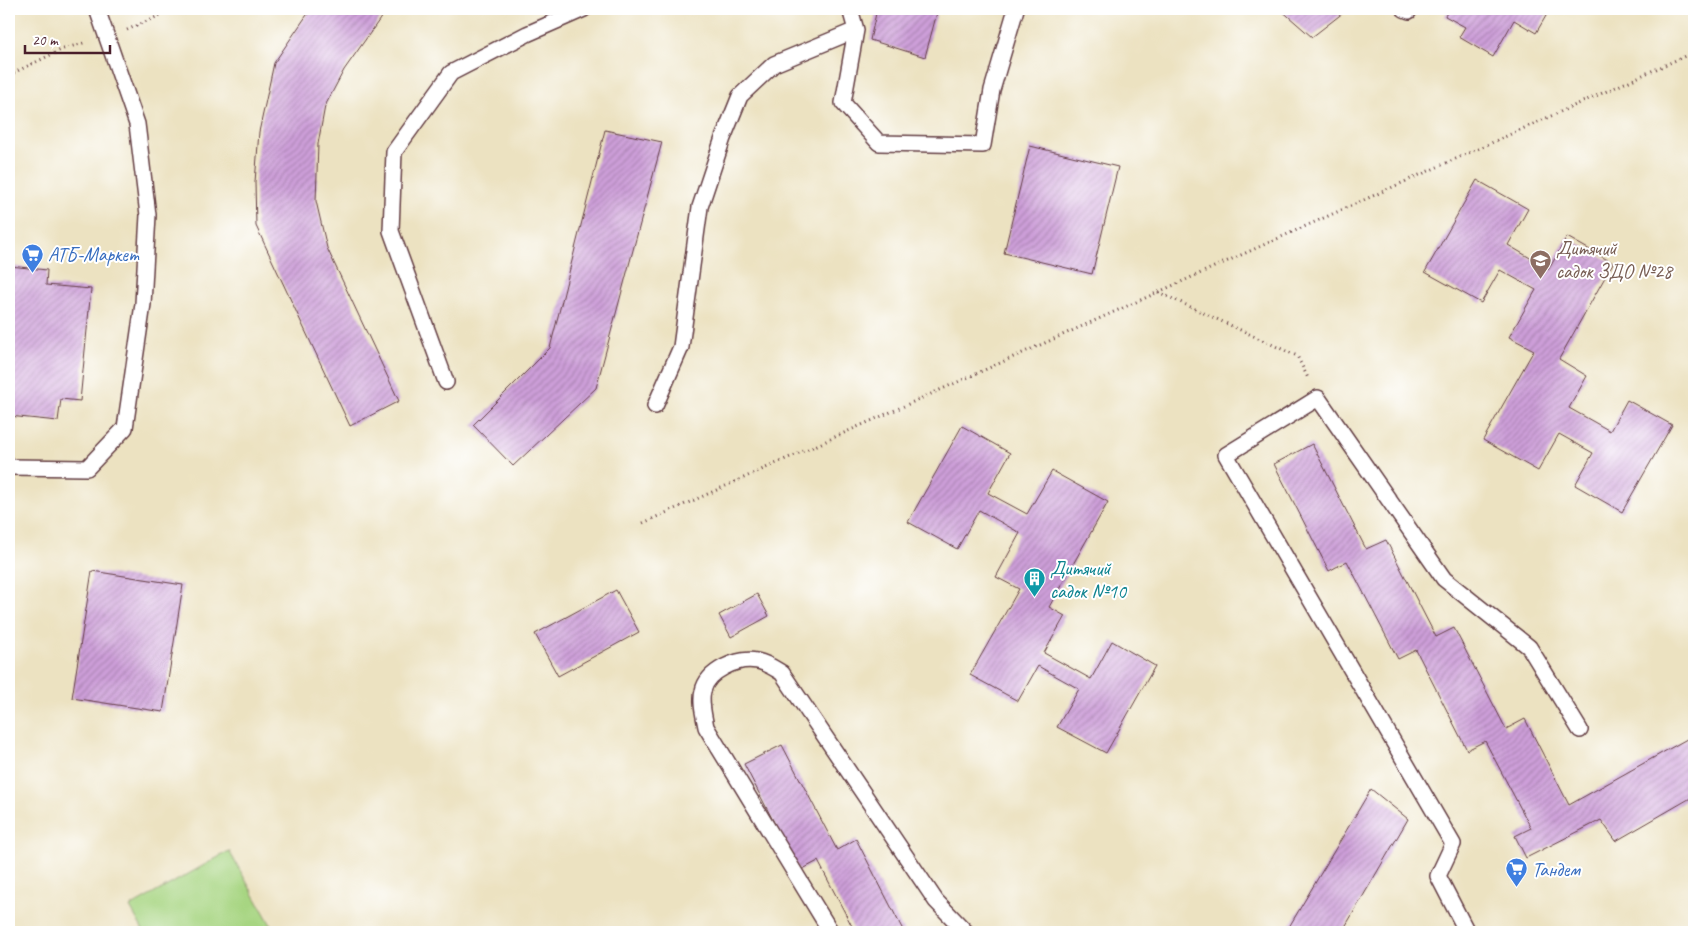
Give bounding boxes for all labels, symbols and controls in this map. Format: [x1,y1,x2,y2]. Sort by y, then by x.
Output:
scale bar [25,22,110,54]
text: 20 m [32,31,59,50]
place label: Дитячий садок ЗДО №28 [1556,236,1674,284]
supermarket icon: АТБ-Маркет [20,242,44,273]
place label: АТБ-Маркет [48,242,140,267]
school or university icon: Дитячий садок ЗДО №28 [1528,248,1552,279]
place label: Дитячий садок №10 [1050,556,1128,604]
building icon: Дитячий садок №10 [1022,567,1046,598]
supermarket icon: Тандем [1504,857,1528,888]
place label: Тандем [1532,857,1581,882]

